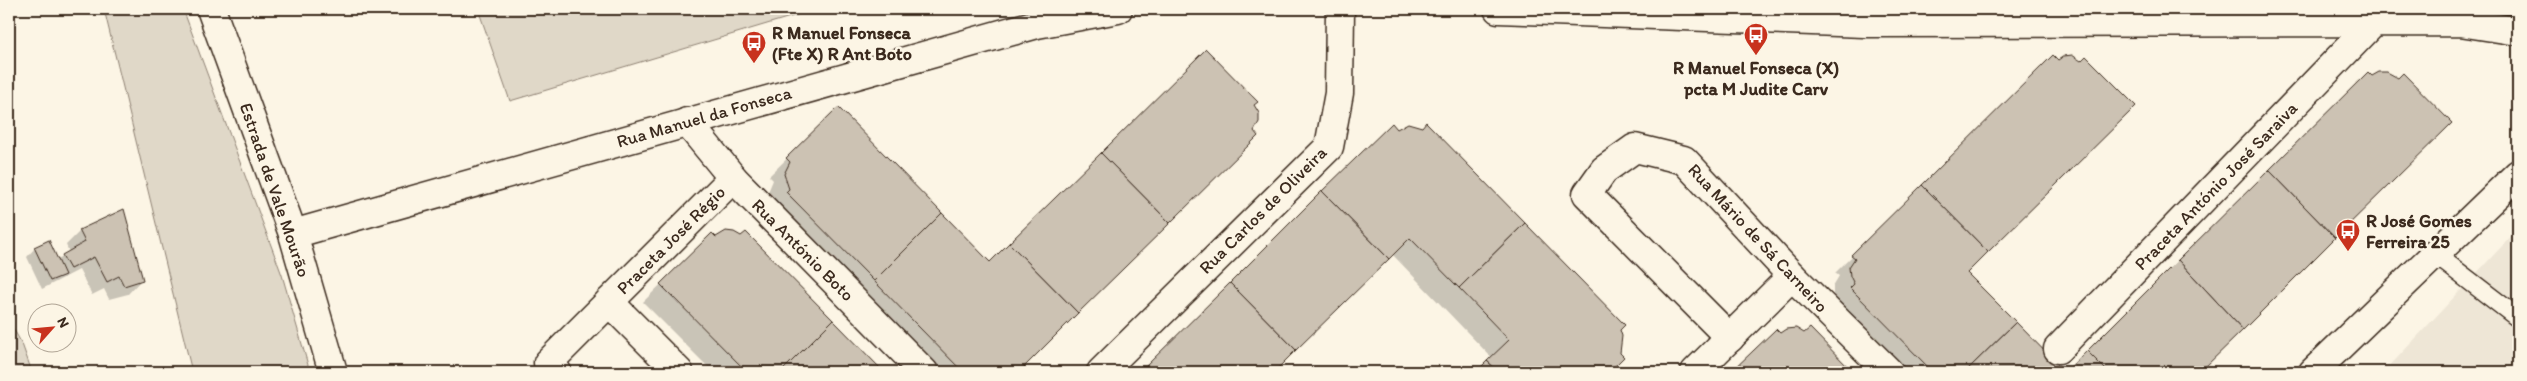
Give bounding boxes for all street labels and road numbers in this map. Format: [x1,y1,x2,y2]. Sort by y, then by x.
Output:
street label: Rua Manuel da Fonseca [614,81,795,153]
street label: Praceta António José Saraiva [2130,97,2303,275]
street label: Estrada de Vale Mourão [235,100,315,280]
street label: Rua Carlos de Oliveira [1195,141,1332,278]
street label: Rua Mário de Sá Carneiro [1683,159,1833,317]
street label: Praceta José Régio [612,181,730,299]
street label: Rua António Boto [747,194,859,306]

